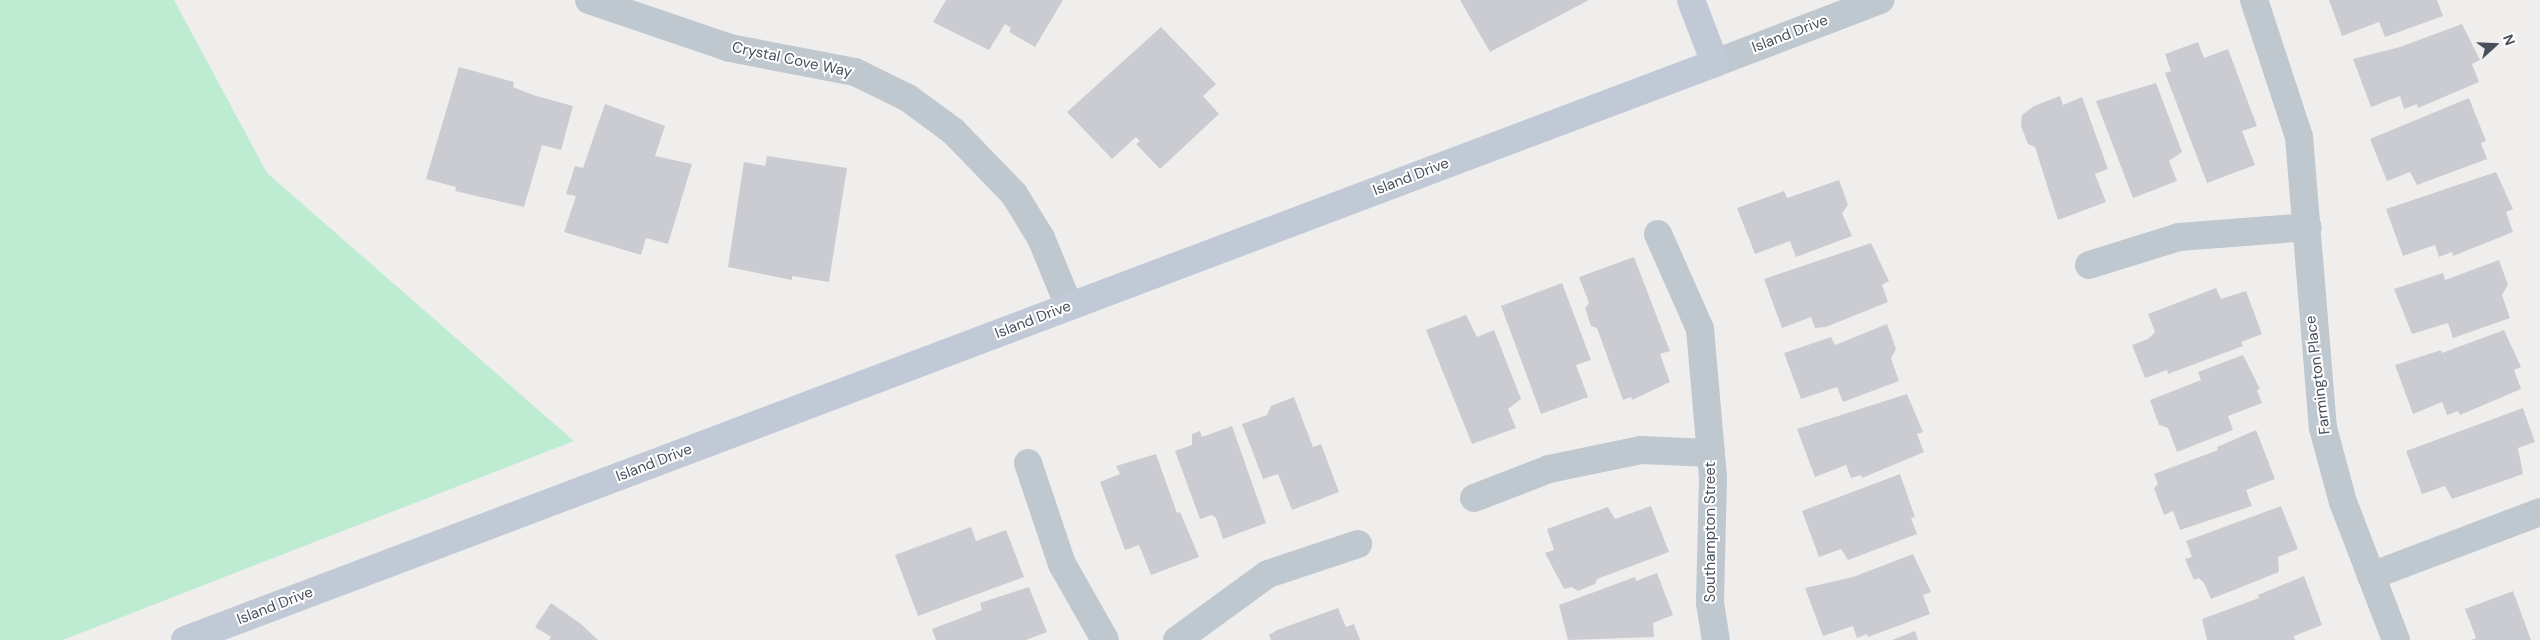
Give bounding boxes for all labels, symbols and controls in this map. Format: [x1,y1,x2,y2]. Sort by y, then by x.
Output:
street label: Island Drive [1749,11,1831,57]
north arrow [2470,20,2520,70]
text: N [2499,32,2519,48]
street label: Crystal Cove Way [730,38,854,82]
street label: Island Drive [1370,154,1452,200]
street label: Island Drive [992,297,1074,343]
street label: Farmington Place [2302,315,2334,435]
street label: Island Drive [613,440,695,486]
street label: Southampton Street [1702,462,1720,602]
street label: Island Drive [234,583,316,629]

